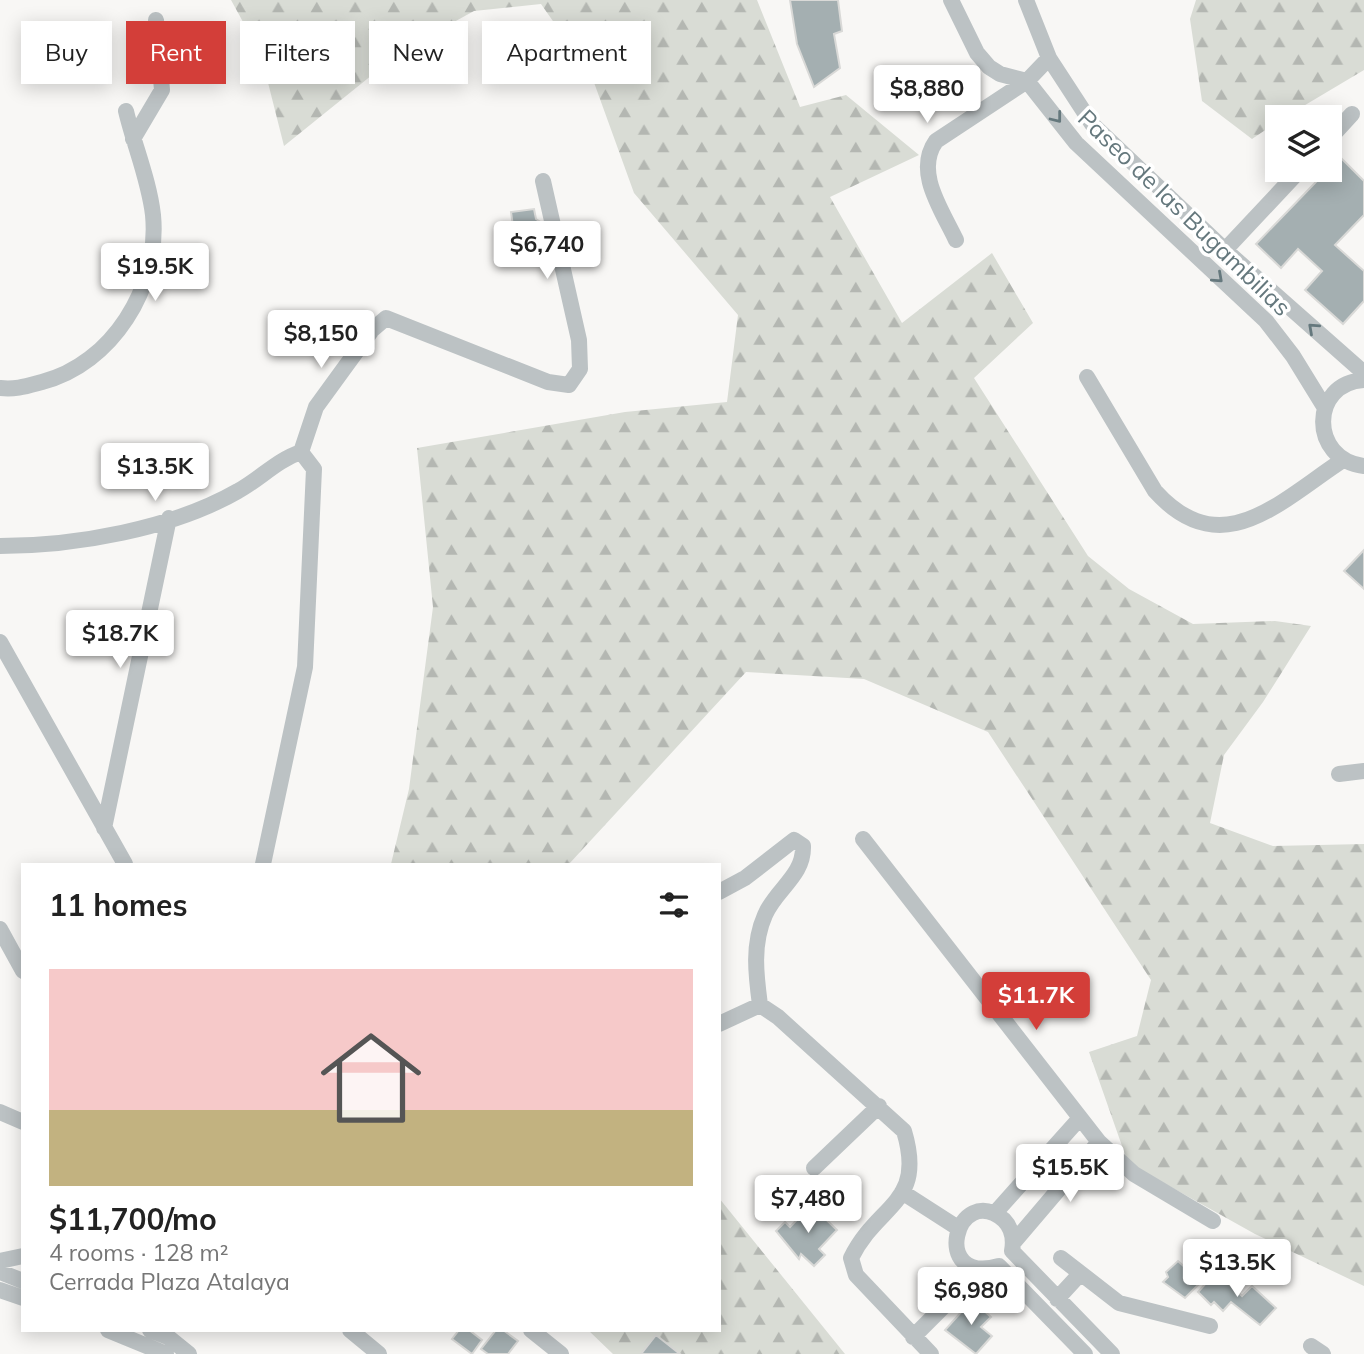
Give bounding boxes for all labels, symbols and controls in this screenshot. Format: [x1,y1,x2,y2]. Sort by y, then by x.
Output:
chip: Buy [21,21,112,84]
chip: Rent [126,21,226,84]
chip: Filters [240,21,355,84]
chip: New [369,21,468,84]
chip: Apartment [482,21,651,84]
pin: $8,880 [870,66,984,125]
text: $8,880 [890,73,964,102]
street label: Paseo de las Bugambilias [1072,103,1297,322]
map controls [1265,105,1342,182]
button: layers [1265,105,1342,182]
one-way arrow [1048,111,1061,123]
pin: $6,740 [490,222,604,281]
text: $6,740 [510,229,584,258]
pin: $19.5K [98,244,212,303]
text: $19.5K [117,251,193,280]
one-way arrow [1210,270,1223,282]
pin: $8,150 [264,310,378,370]
text: $8,150 [284,318,358,347]
one-way arrow [1308,324,1321,336]
pin: $13.5K [98,444,212,503]
text: $13.5K [117,451,193,480]
pin: $18.7K [63,610,177,670]
text: $18.7K [82,618,158,647]
text: 11 homes [49,886,188,924]
icon: filters [655,886,693,924]
pin: $11.7K [979,972,1093,1032]
text: $11.7K [998,980,1074,1009]
icon: home [308,1015,434,1141]
pin: $15.5K [1013,1144,1127,1204]
text: $15.5K [1032,1152,1108,1181]
pin: $7,480 [751,1176,865,1235]
text: $7,480 [771,1183,845,1212]
text: $11,700/mo [49,1200,217,1238]
text: 4 rooms · 128 m² [49,1238,229,1267]
pin: $13.5K [1180,1240,1294,1299]
text: $13.5K [1199,1247,1275,1276]
text: Cerrada Plaza Atalaya [49,1267,290,1296]
pin: $6,980 [914,1268,1028,1327]
text: $6,980 [934,1275,1008,1304]

